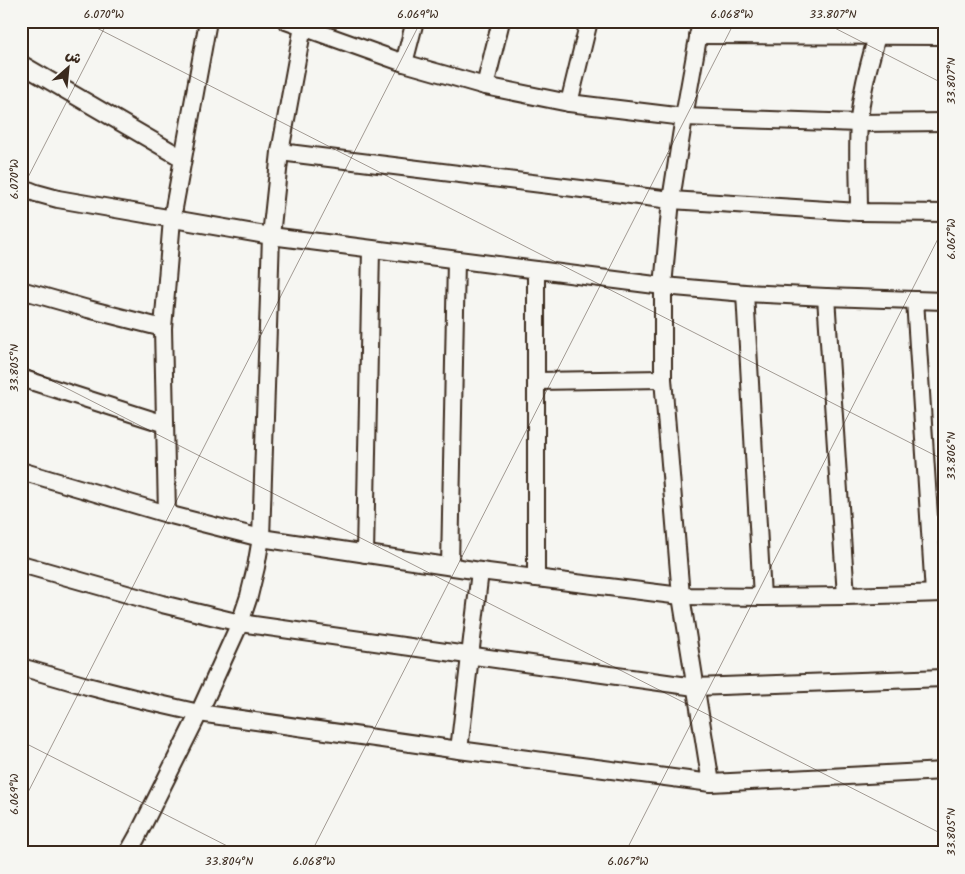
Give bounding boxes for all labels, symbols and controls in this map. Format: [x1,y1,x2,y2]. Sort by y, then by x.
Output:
text: 6.070°W [84,5,124,24]
text: 6.069°W [397,5,439,24]
text: 6.068°W [711,5,753,24]
text: 33.807°N [809,5,857,24]
north arrow [42,42,92,92]
text: ش [62,44,85,71]
text: 33.807°N [942,57,961,105]
text: 6.070°W [5,159,24,199]
text: 6.067°W [942,218,961,260]
text: 33.805°N [5,344,24,392]
text: 33.806°N [942,432,961,480]
text: 6.069°W [5,773,24,815]
text: 33.805°N [942,808,961,856]
text: 33.804°N [205,852,253,871]
text: 6.068°W [293,852,335,871]
text: 6.067°W [607,852,649,871]

